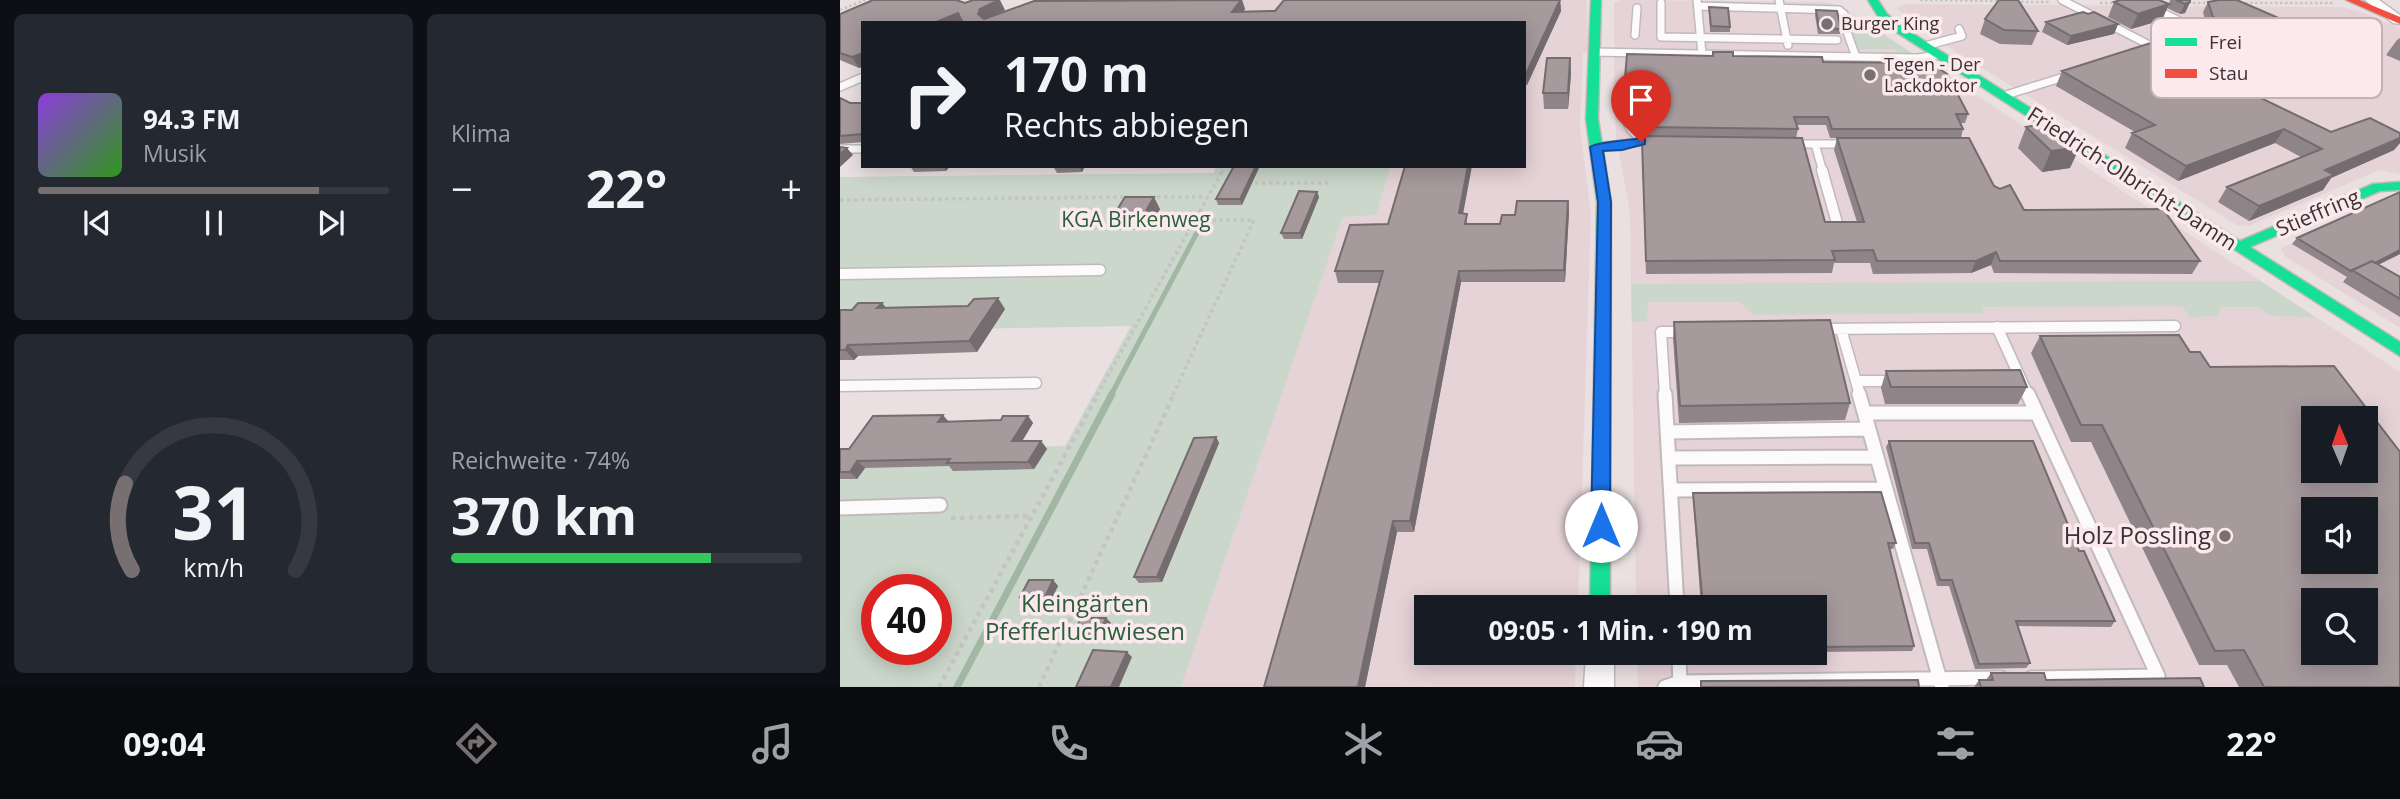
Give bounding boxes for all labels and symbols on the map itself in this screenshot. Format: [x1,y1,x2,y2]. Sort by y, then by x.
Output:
place label: Burger King [1841,11,1940,35]
marker: Burger King [1819,16,1835,32]
legend [2151,18,2382,98]
text: Frei [2209,29,2242,55]
place label: Tegen - Der Lackdoktor [1884,52,1981,97]
text: Stau [2209,60,2248,86]
marker: Tegen - Der Lackdoktor [1862,67,1878,83]
pin [1611,70,1671,142]
street label: Friedrich-Olbricht-Damm [2022,100,2243,256]
street label: Stieffring [2271,182,2364,242]
park label: KGA Birkenweg [1061,205,1211,233]
north arrow [2301,406,2378,483]
position arrow [1564,489,1638,563]
place label: Holz Possling [2064,518,2211,551]
marker: Holz Possling [2217,528,2233,544]
speed limit sign: 40 [861,574,952,665]
park label: Kleingärten Pfefferluchwiesen [985,586,1185,647]

